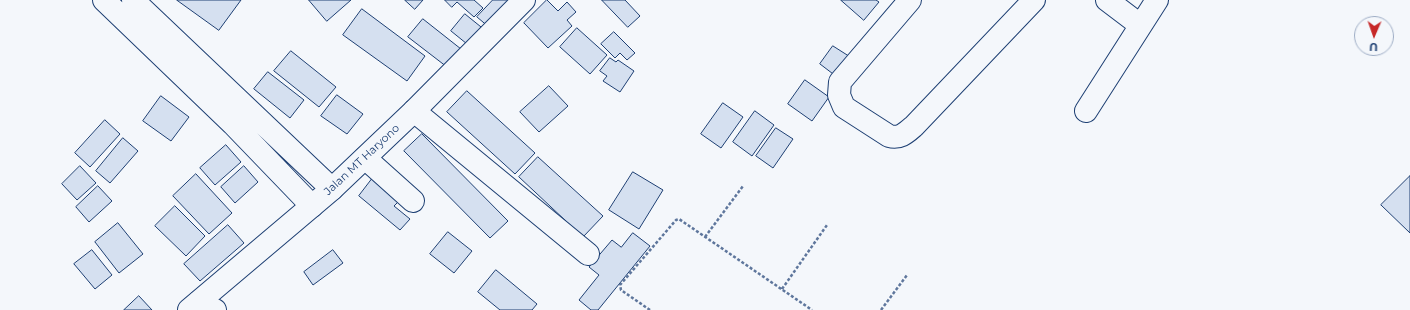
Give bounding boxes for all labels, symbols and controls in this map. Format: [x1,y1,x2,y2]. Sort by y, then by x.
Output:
north arrow [1354,16,1394,56]
text: U [1369,40,1378,54]
street label: Jalan MT Haryono [322,122,402,198]

